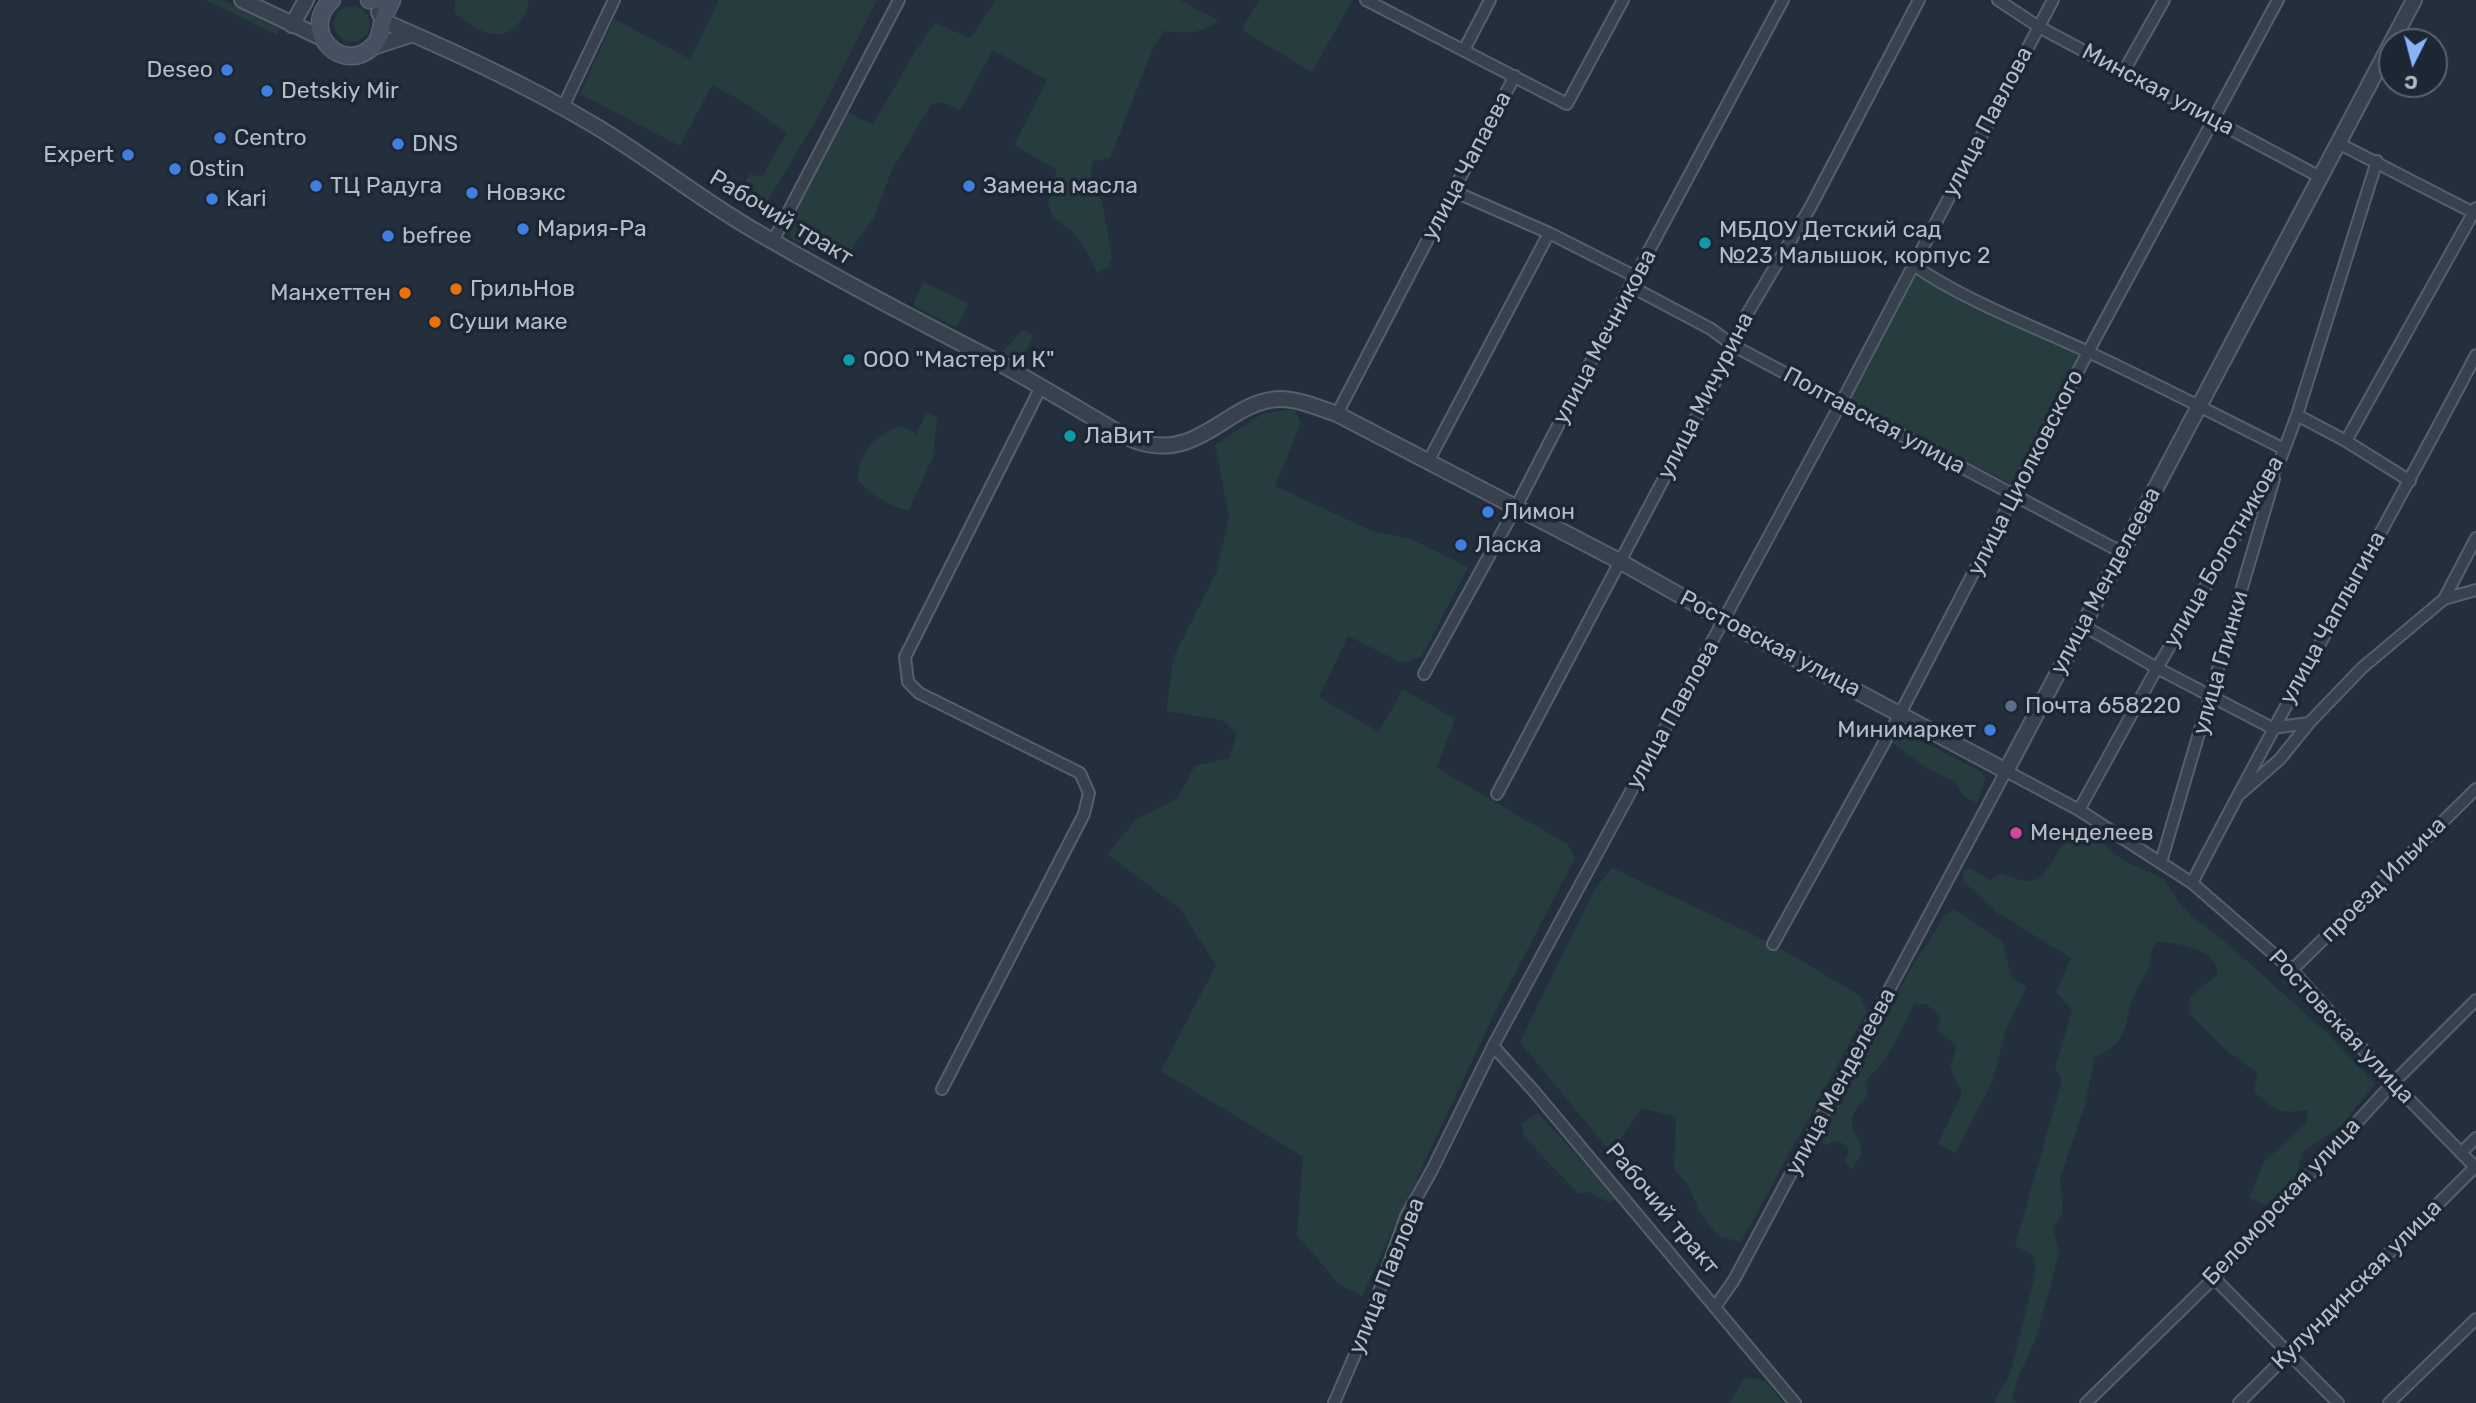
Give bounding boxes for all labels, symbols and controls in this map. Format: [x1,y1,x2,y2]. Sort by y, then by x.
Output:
north arrow [2378,28,2448,98]
street label: Минская улица [2077,38,2239,142]
street label: улица Павлова [1937,42,2039,202]
place label: Deseo [146,56,213,84]
marker: Deseo [219,62,235,78]
text: С [2403,70,2419,95]
place label: Detskiy Mir [281,77,399,105]
marker: Detskiy Mir [259,83,275,99]
street label: улица Чапаева [1416,87,1518,245]
place label: Centro [234,124,307,152]
marker: Centro [212,130,228,146]
place label: DNS [412,130,458,158]
marker: DNS [390,136,406,152]
place label: Expert [43,141,114,169]
marker: Expert [120,147,136,163]
place label: Ostin [189,155,245,183]
marker: Ostin [167,161,183,177]
street label: Рабочий тракт [704,164,858,272]
place label: ТЦ Радуга [330,172,442,200]
place label: Замена масла [983,172,1138,200]
marker: ТЦ Радуга [308,178,324,194]
marker: Замена масла [961,178,977,194]
place label: Новэкс [486,179,566,207]
place label: Kari [226,185,267,213]
marker: Новэкс [464,185,480,201]
marker: Kari [204,191,220,207]
place label: Мария-Ра [537,215,647,243]
place label: МБДОУ Детский сад №23 Малышок, корпус 2 [1719,216,1990,270]
marker: Мария-Ра [515,221,531,237]
place label: befree [402,222,472,250]
marker: befree [380,228,396,244]
marker: МБДОУ Детский сад №23 Малышок, корпус 2 [1697,235,1713,251]
street label: улица Мечникова [1547,245,1663,429]
place label: ГрильНов [470,275,575,303]
place label: Манхеттен [270,279,391,307]
marker: ГрильНов [448,281,464,297]
marker: Манхеттен [397,285,413,301]
place label: Суши маке [449,308,568,336]
street label: улица Мичурина [1652,308,1760,484]
marker: Суши маке [427,314,443,330]
place label: ООО "Мастер и К" [863,346,1055,374]
marker: ООО "Мастер и К" [841,352,857,368]
street label: Полтавская улица [1778,361,1970,481]
street label: улица Циолковского [1962,365,2090,581]
place label: ЛаВит [1084,422,1154,450]
marker: ЛаВит [1062,428,1078,444]
street label: улица Болотникова [2158,451,2290,653]
street label: улица Менделеева [2045,483,2167,679]
place label: Лимон [1502,498,1575,526]
marker: Лимон [1480,504,1496,520]
street label: улица Чаплыгина [2274,527,2392,709]
place label: Ласка [1475,531,1542,559]
marker: Ласка [1453,537,1469,553]
street label: Ростовская улица [1675,585,1865,703]
street label: улица Глинки [2187,588,2255,738]
street label: улица Павлова [1621,636,1725,794]
place label: Почта 658220 [2025,692,2181,720]
marker: Почта 658220 [2003,698,2019,714]
place label: Минимаркет [1837,716,1976,744]
marker: Минимаркет [1982,722,1998,738]
street label: проезд Ильича [2316,812,2452,948]
place label: Менделеев [2030,819,2154,847]
marker: Менделеев [2008,825,2024,841]
street label: Ростовская улица [2263,944,2419,1110]
street label: улица Менделеева [1780,984,1902,1180]
street label: Беломорская улица [2197,1113,2367,1291]
street label: Рабочий тракт [1599,1138,1725,1280]
street label: улица Павлова [1343,1194,1431,1358]
street label: Кулундинская улица [2266,1194,2448,1376]

